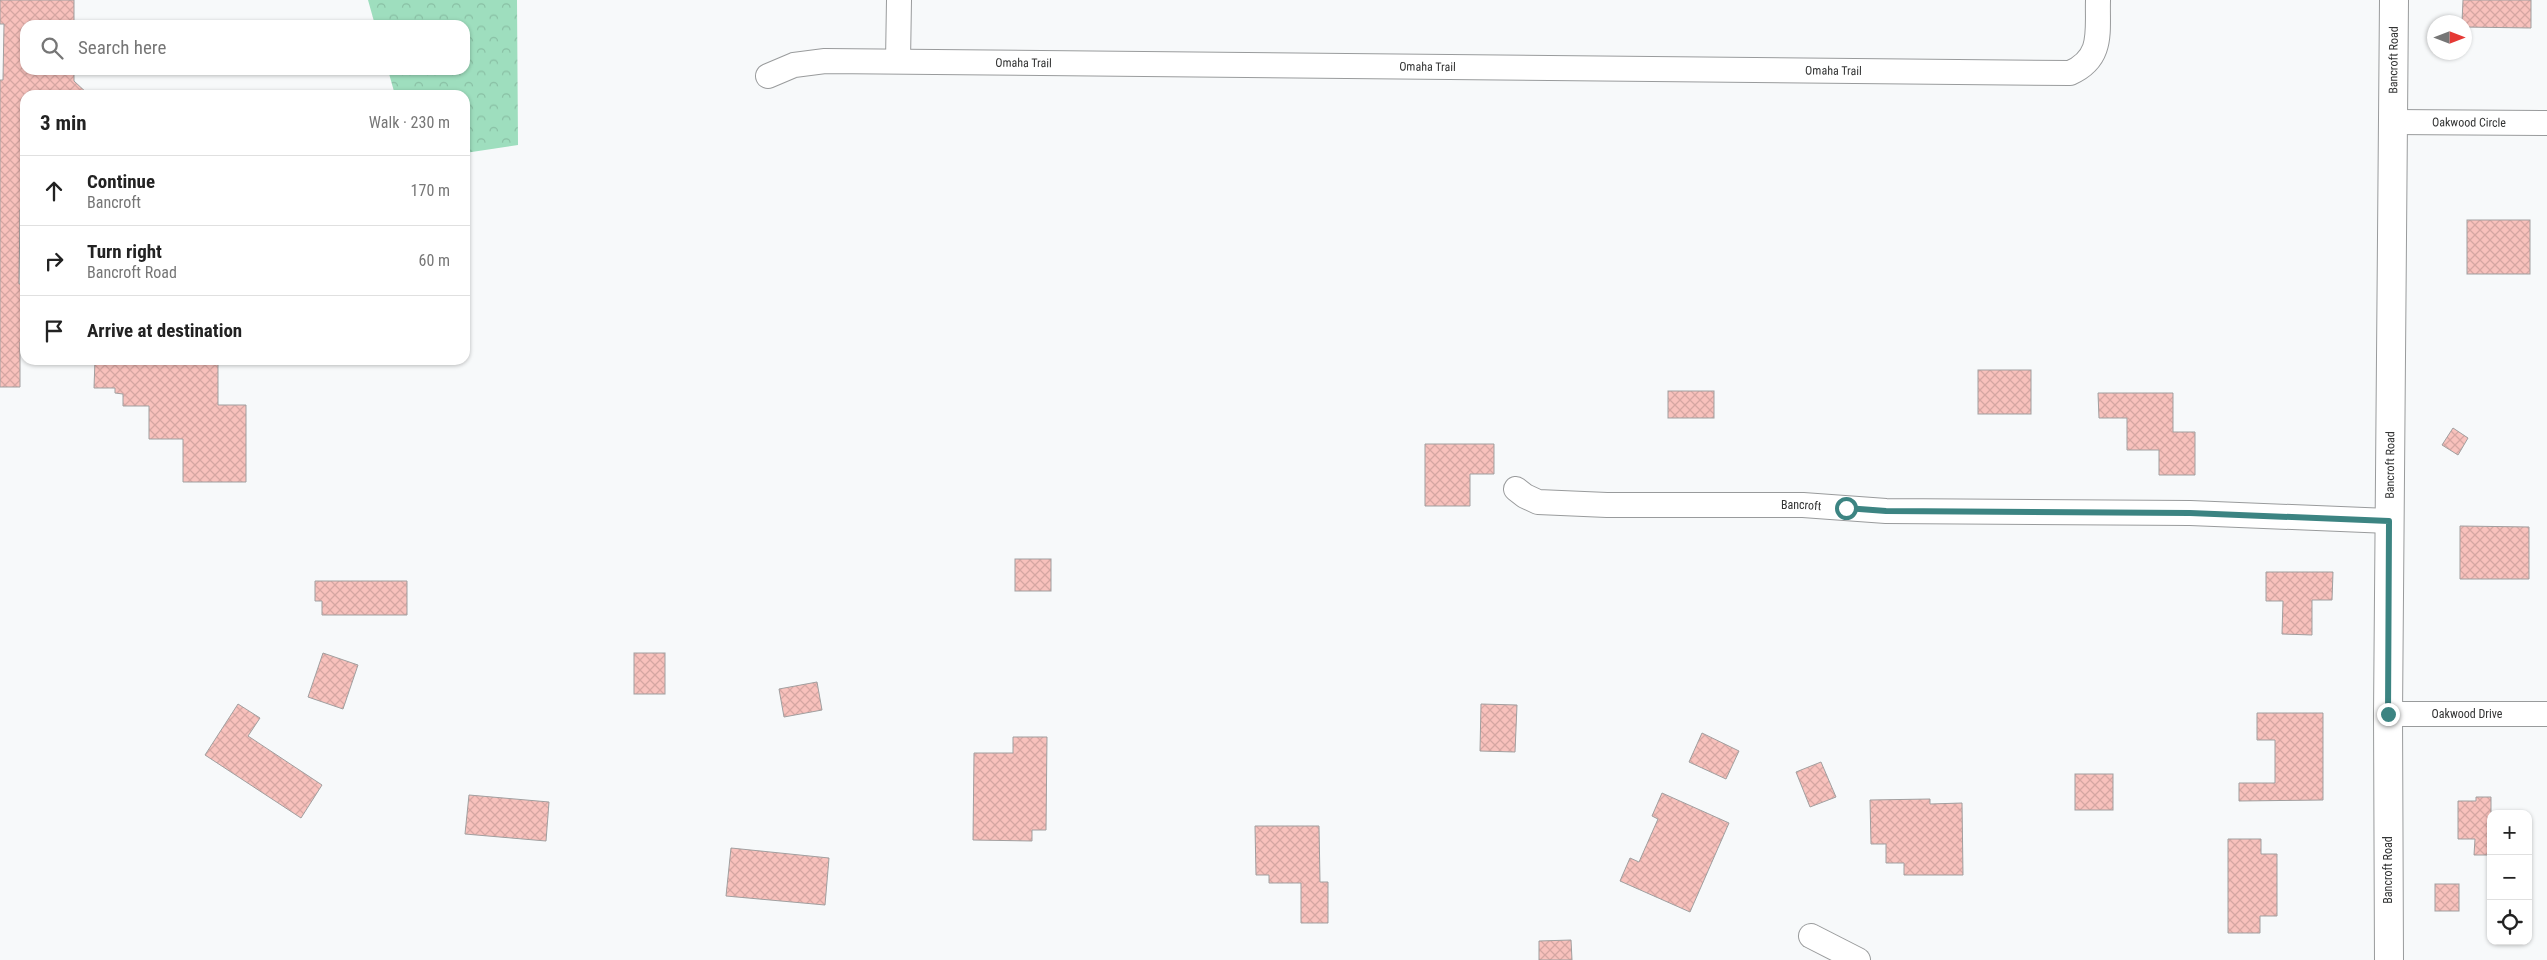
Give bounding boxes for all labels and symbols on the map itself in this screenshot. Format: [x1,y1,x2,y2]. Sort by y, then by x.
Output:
north arrow [2427,15,2472,60]
street label: Bancroft Road [2386,26,2401,94]
street label: Omaha Trail [995,56,1052,70]
street label: Omaha Trail [1399,60,1456,74]
street label: Omaha Trail [1805,63,1862,78]
street label: Oakwood Circle [2432,115,2506,130]
street label: Bancroft Road [2383,431,2397,499]
route start [1835,497,1858,520]
street label: Bancroft [1781,498,1822,513]
route end [2377,703,2400,726]
street label: Oakwood Drive [2432,707,2503,721]
street label: Bancroft Road [2381,836,2395,904]

